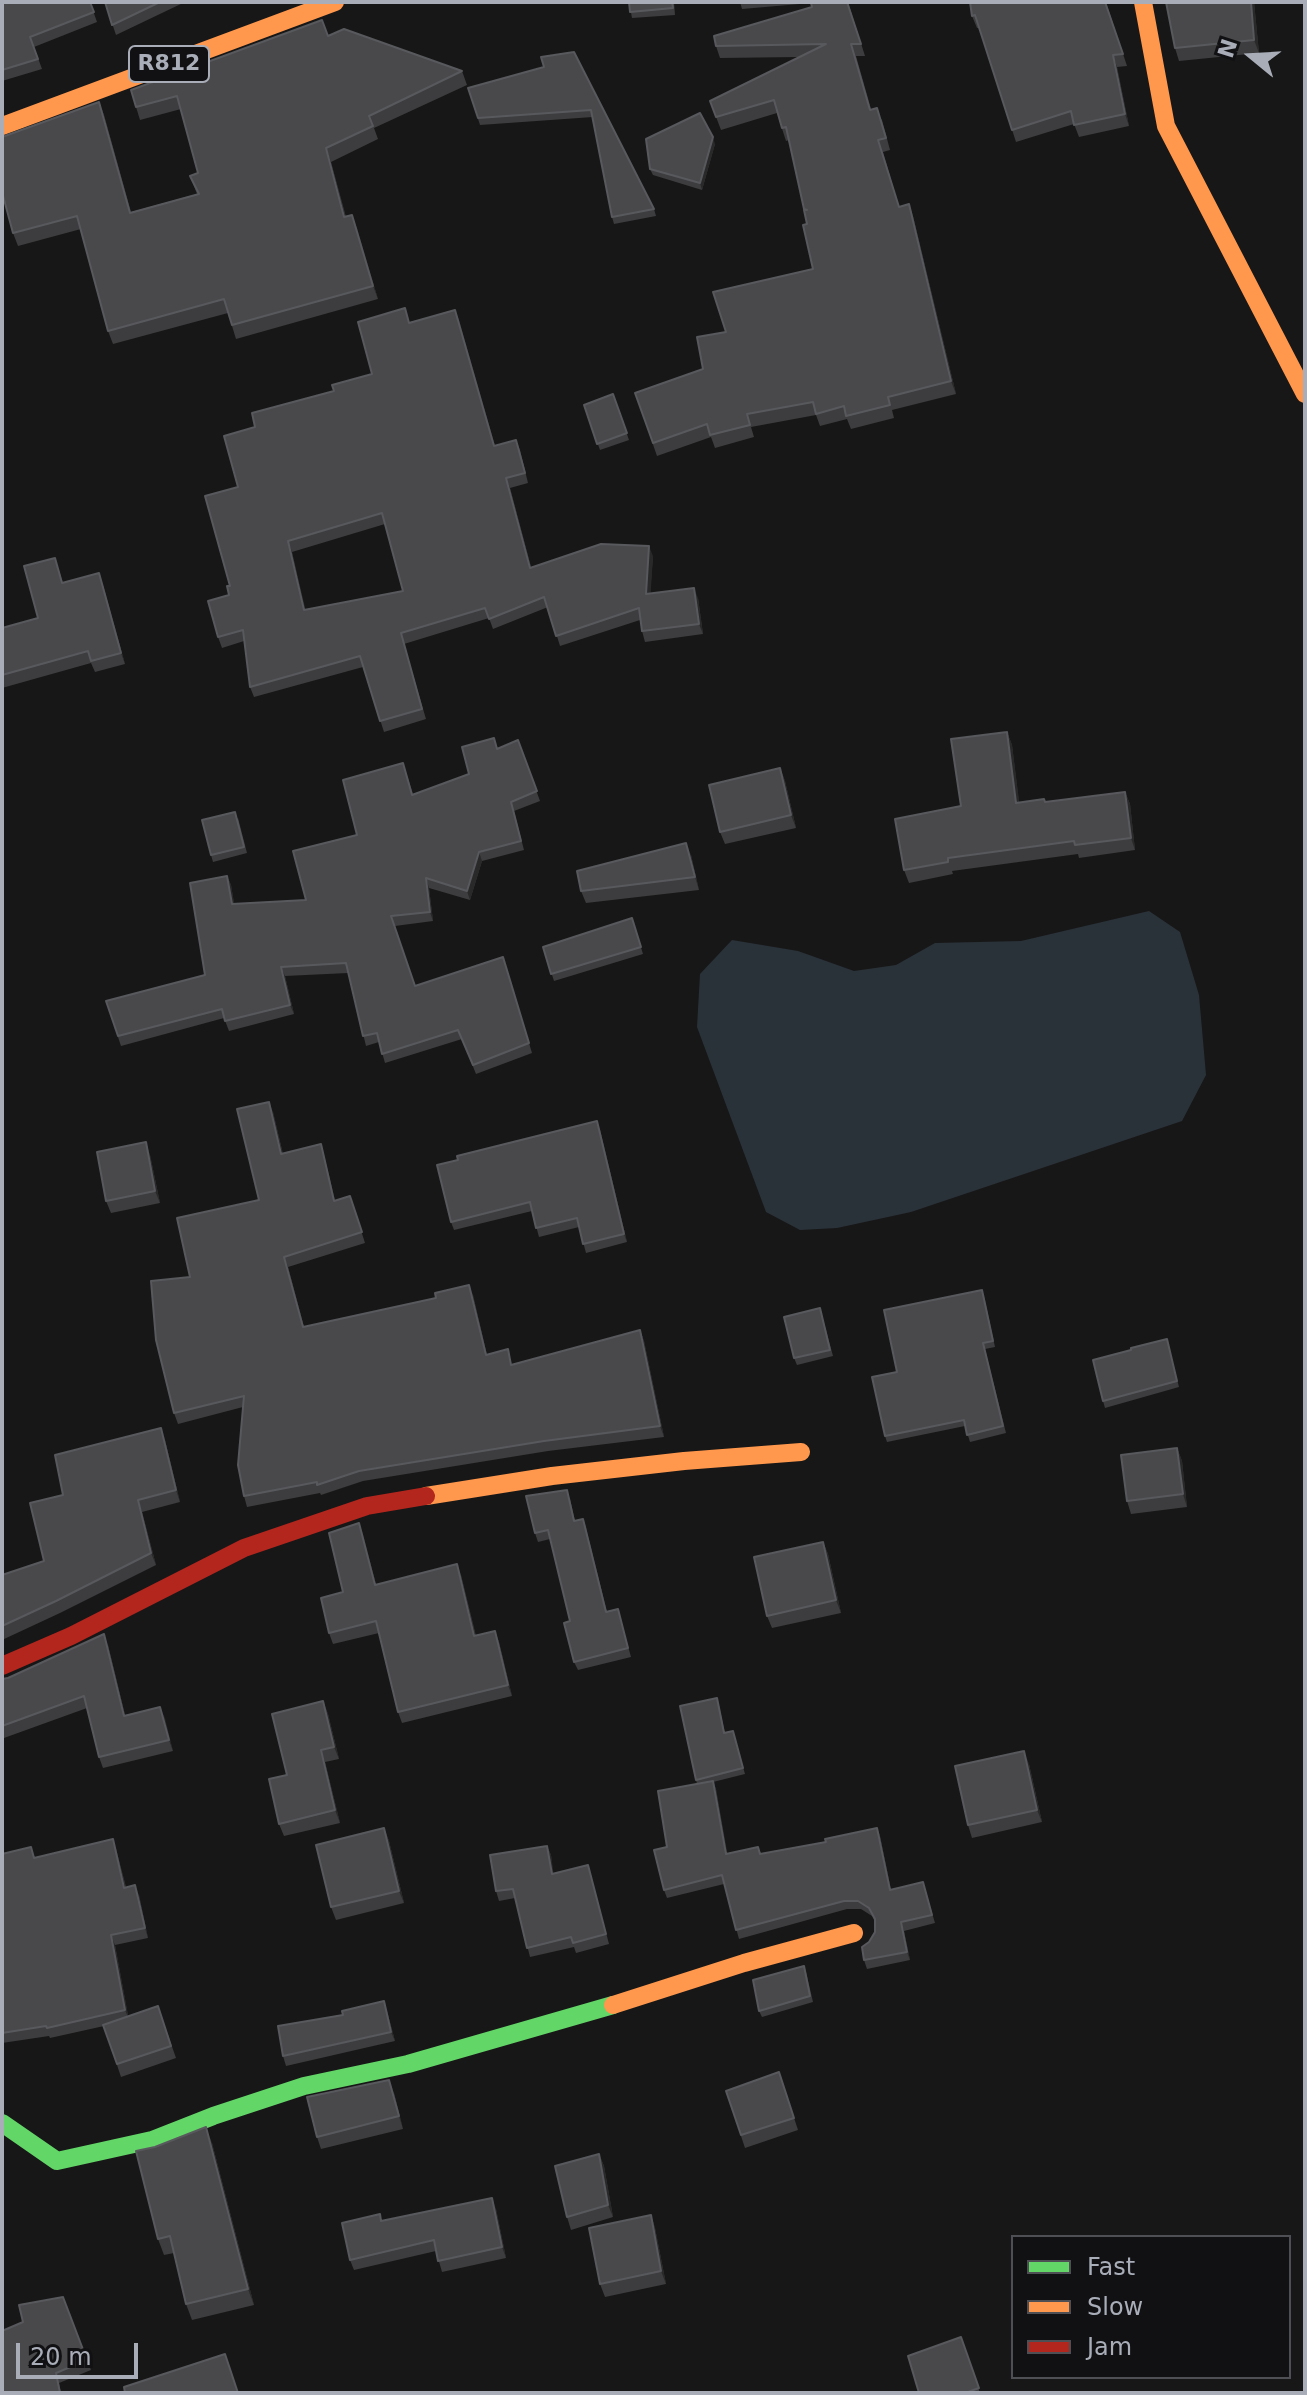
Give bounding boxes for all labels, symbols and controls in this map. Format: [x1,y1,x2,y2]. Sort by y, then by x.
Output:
north arrow [1211,16,1291,96]
text: N [1213,36,1242,61]
road number: R812 [129,46,209,82]
legend [1011,2235,1291,2379]
text: Fast [1087,2253,1135,2281]
text: Slow [1087,2293,1143,2321]
scale bar [20,2327,142,2377]
text: Jam [1087,2333,1132,2361]
text: 20 m [30,2343,92,2371]

